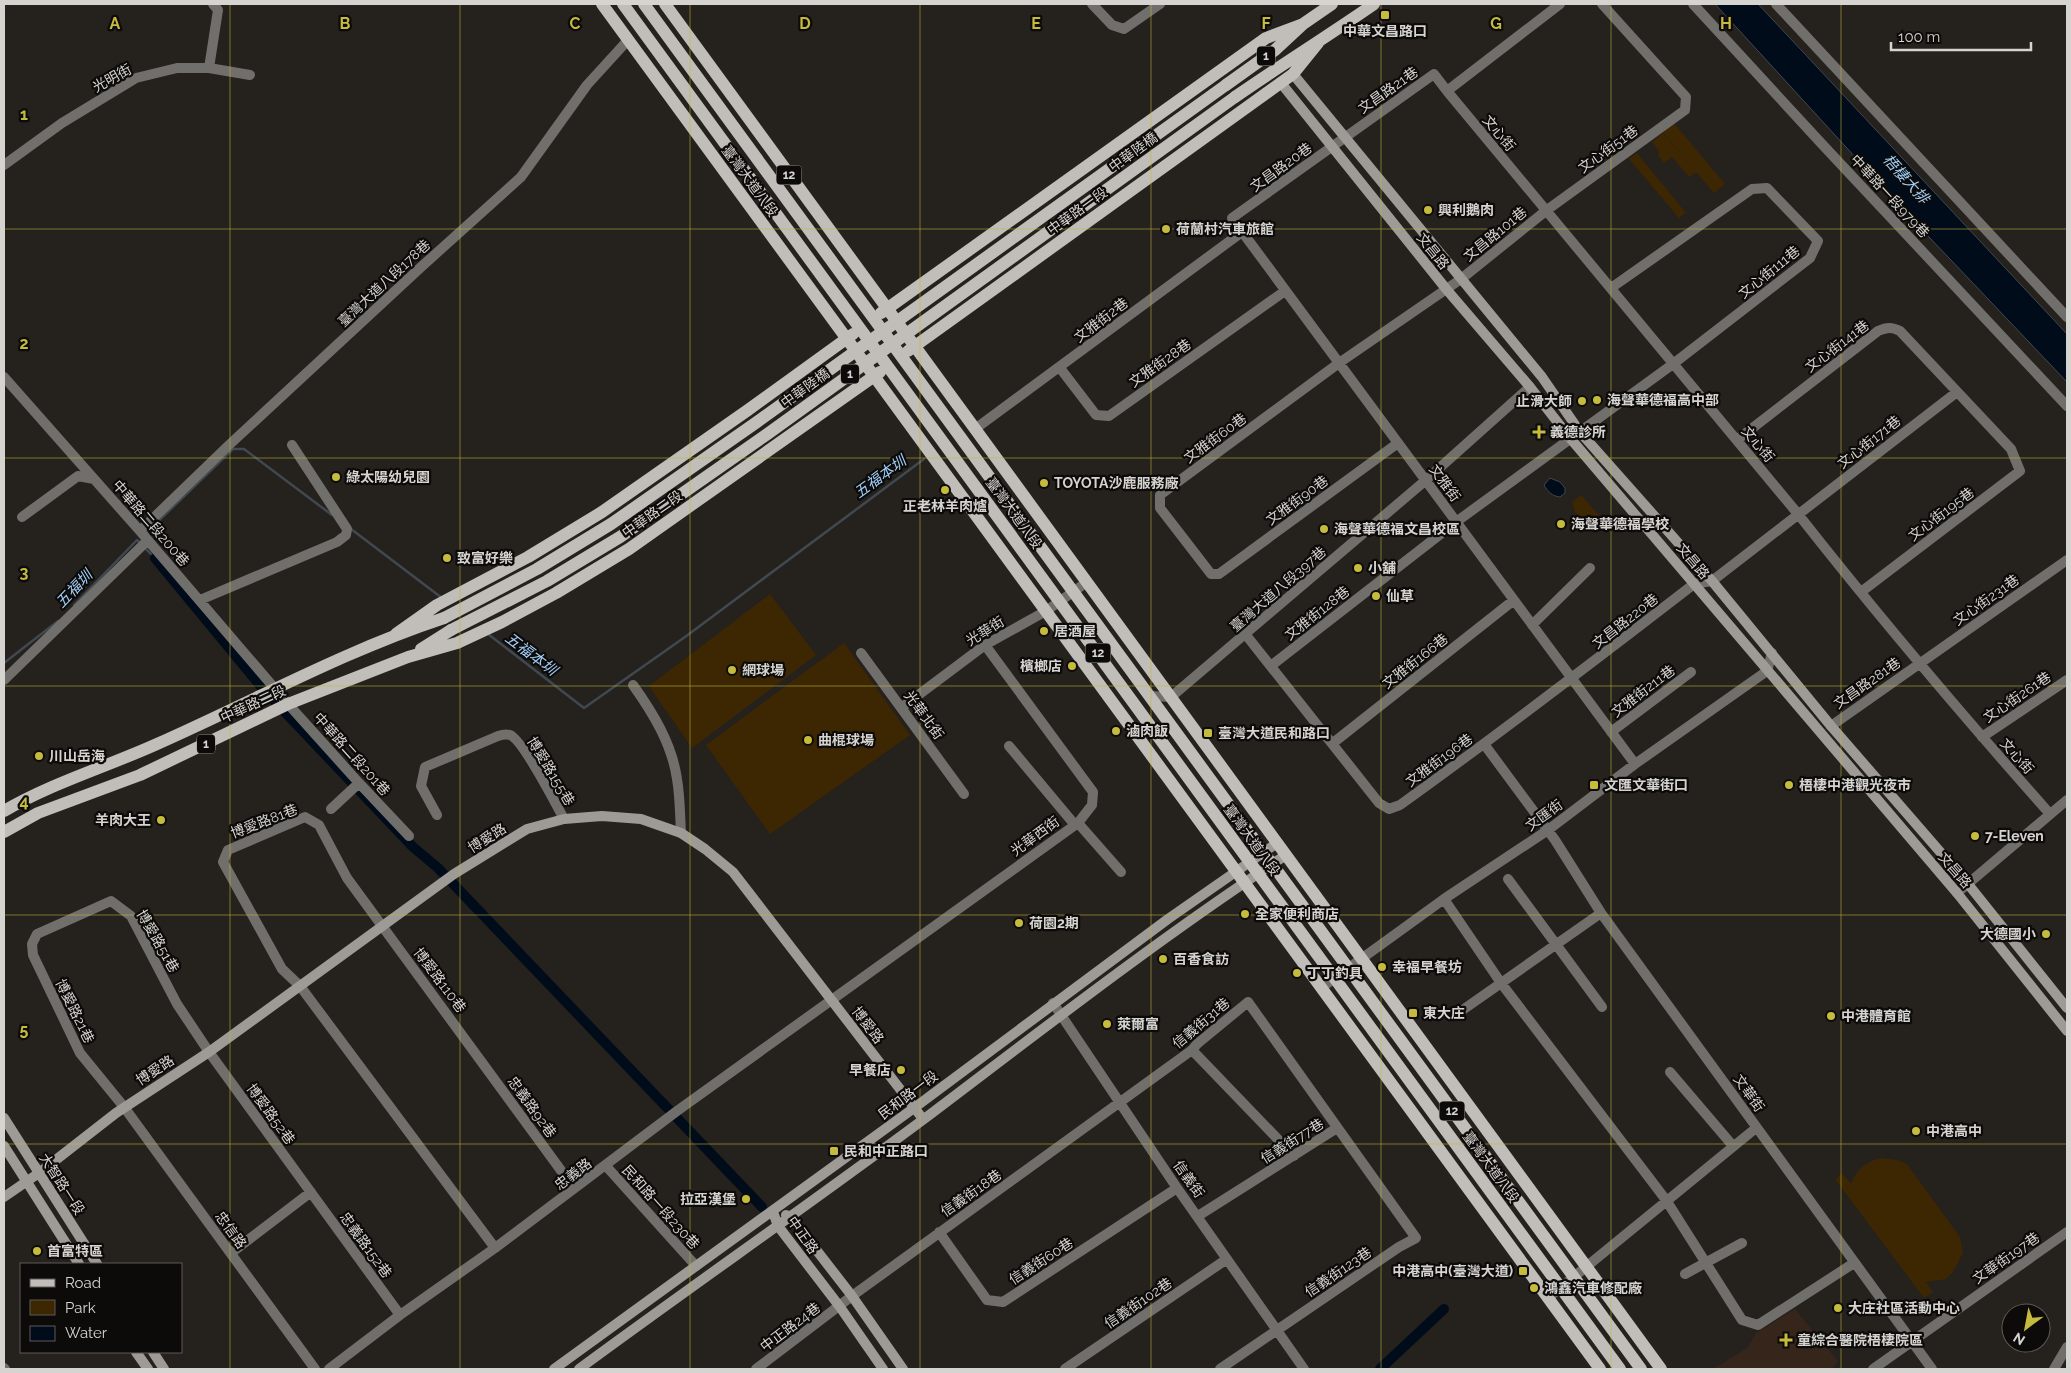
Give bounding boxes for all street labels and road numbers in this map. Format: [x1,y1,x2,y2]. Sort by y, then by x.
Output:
road number: 1 [1257,46,1275,66]
street label: 光明街 [90,61,134,95]
street label: 文昌路21巷 [1355,64,1421,116]
street label: 文心街 [1479,112,1519,154]
street label: 文心街51巷 [1575,122,1641,176]
street label: 中華陸橋 [1106,129,1160,175]
street label: 文昌路20巷 [1247,139,1315,195]
street label: 臺灣大道八段 [719,142,781,220]
street label: 中華路一段979巷 [1847,151,1933,241]
road number: 12 [776,166,802,184]
street label: 中華路一段 [1044,184,1110,238]
street label: 文昌路101巷 [1460,204,1530,264]
street label: 文昌路 [1414,230,1452,272]
street label: 臺灣大道八段178巷 [335,236,433,330]
street label: 文心街111巷 [1735,243,1803,301]
street label: 文雅街2巷 [1071,295,1131,345]
street label: 文心街141巷 [1802,317,1872,375]
street label: 文雅街28巷 [1126,336,1194,390]
road number: 1 [841,364,859,384]
street label: 中華陸橋 [778,365,832,411]
street label: 文雅街60巷 [1181,410,1249,466]
street label: 文心街171巷 [1834,412,1904,472]
street label: 文心街 [1738,423,1778,465]
street label: 文雅街 [1426,461,1464,505]
street label: 文雅街90巷 [1263,472,1331,528]
street label: 臺灣大道八段 [983,474,1045,552]
street label: 中華路二段200巷 [109,477,193,569]
street label: 文心街195巷 [1905,484,1977,544]
street label: 中華路二段 [619,487,685,541]
street label: 文昌路 [1673,540,1713,582]
street label: 臺灣大道八段397巷 [1227,543,1329,635]
street label: 文心街231巷 [1950,571,2022,629]
street label: 文雅街128巷 [1282,583,1352,643]
street label: 文昌路220巷 [1589,590,1661,652]
street label: 光華街 [963,613,1007,649]
street label: 文雅街166巷 [1379,630,1451,692]
road number: 12 [1086,644,1110,662]
street label: 文昌路281巷 [1831,654,1903,712]
street label: 文雅街211巷 [1608,662,1678,720]
street label: 文心街261巷 [1980,669,2054,725]
street label: 中華路二段 [218,682,288,726]
street label: 光華北街 [901,688,947,742]
street label: 中華路二段201巷 [311,709,393,799]
street label: 文雅街196巷 [1402,730,1476,790]
road number: 1 [197,734,215,754]
street label: 博愛路155巷 [524,734,578,808]
street label: 文心街 [1997,735,2037,777]
street label: 文匯街 [1522,796,1566,834]
street label: 博愛路81巷 [228,801,300,841]
street label: 臺灣大道八段 [1221,801,1283,879]
street label: 光華西街 [1008,813,1062,859]
street label: 博愛路 [465,820,509,856]
street label: 文昌路 [1935,849,1975,891]
street label: 博愛路51巷 [134,907,182,975]
street label: 博愛路110巷 [411,945,469,1015]
street label: 博愛路21巷 [53,976,97,1046]
street label: 信義街31巷 [1169,995,1233,1051]
street label: 博愛路 [849,1003,887,1047]
street label: 博愛路 [133,1052,177,1088]
street label: 民和路一段 [875,1068,941,1122]
street label: 文華街 [1730,1071,1768,1115]
street label: 忠義路92巷 [505,1073,559,1141]
street label: 博愛路52巷 [244,1081,298,1147]
road number: 12 [1440,1102,1464,1120]
street label: 信義街77巷 [1258,1115,1326,1167]
street label: 臺灣大道八段 [1460,1128,1522,1206]
street label: 大智路一段 [36,1150,88,1218]
street label: 忠義路 [551,1155,595,1193]
street label: 信義街 [1170,1157,1208,1201]
street label: 民和路一段230巷 [619,1162,703,1252]
street label: 信義街18巷 [938,1166,1004,1220]
street label: 忠信路 [212,1208,250,1252]
street label: 忠義路152巷 [337,1209,395,1281]
street label: 中正路 [784,1213,822,1257]
street label: 文華街197巷 [1970,1229,2042,1287]
street label: 信義街60巷 [1006,1234,1076,1288]
street label: 信義街123巷 [1302,1244,1374,1300]
street label: 信義街102巷 [1101,1275,1175,1331]
street label: 中正路24巷 [757,1299,823,1355]

